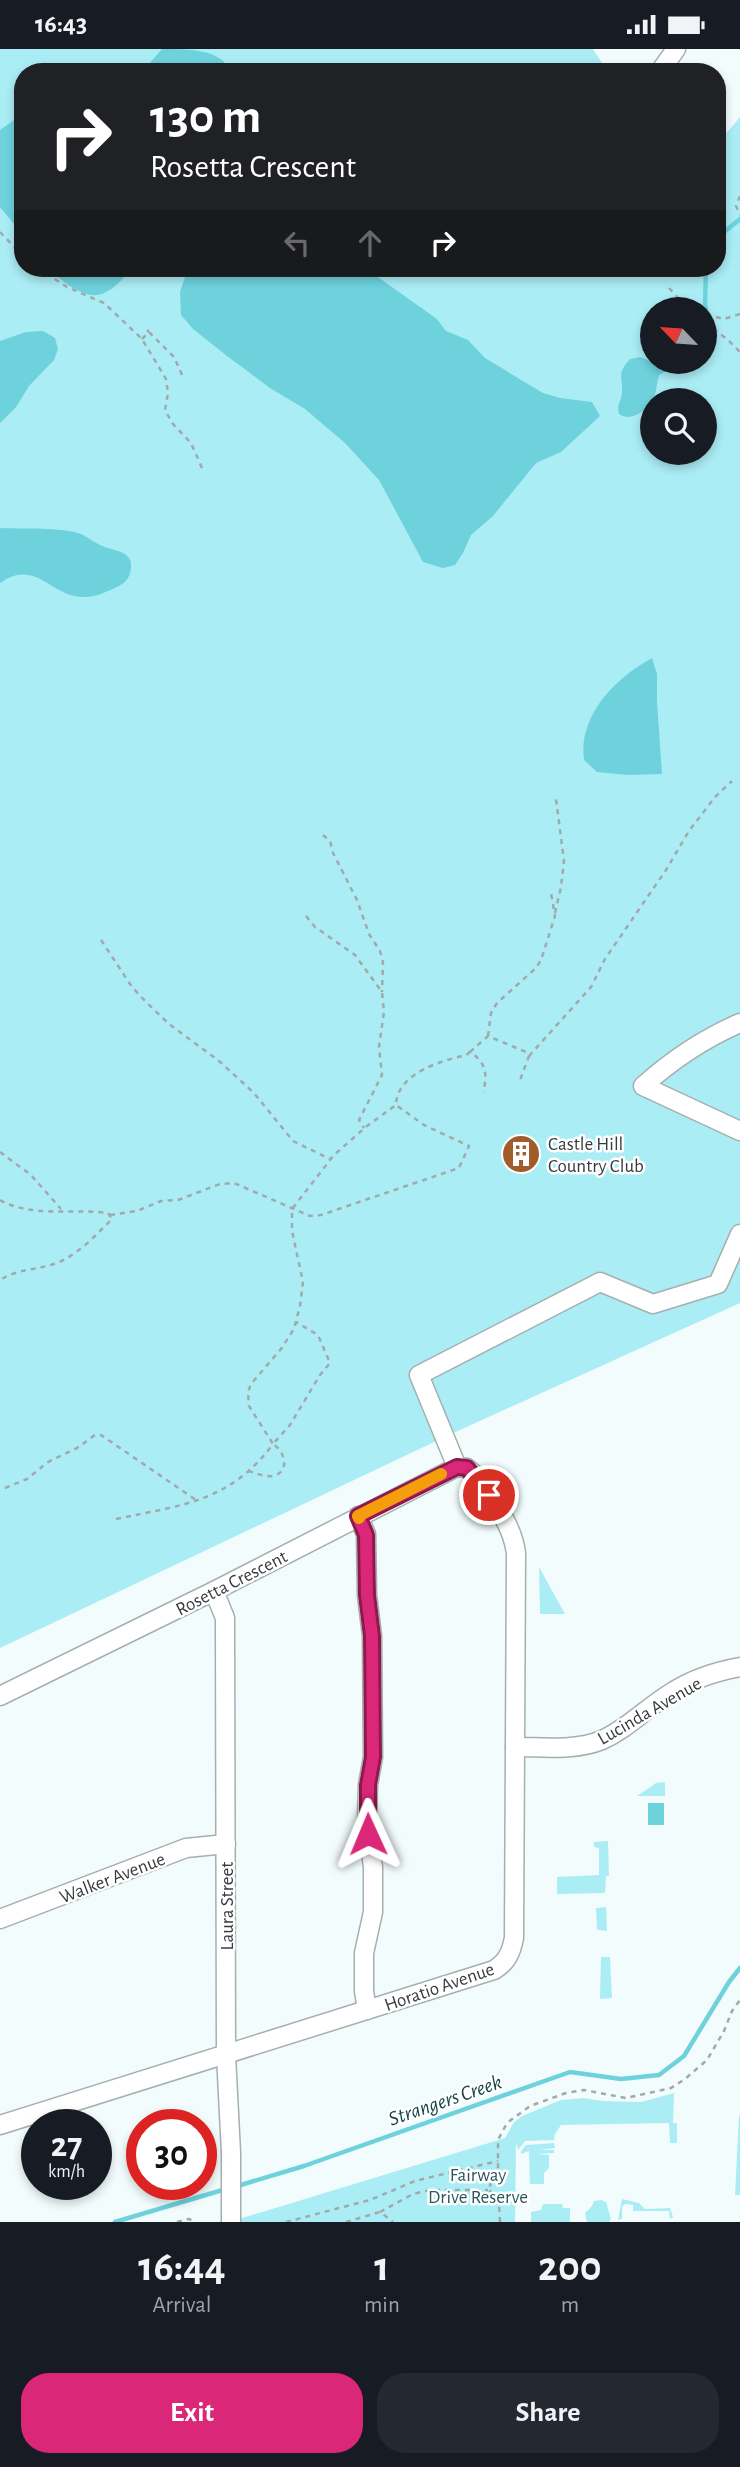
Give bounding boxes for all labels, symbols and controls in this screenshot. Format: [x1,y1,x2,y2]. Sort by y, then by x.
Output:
text: 16:43 [35,11,87,37]
icon: right [35,91,126,182]
text: 130 m [150,93,261,142]
text: Rosetta Crescent [150,151,356,183]
icon: left [278,224,316,262]
icon: ahead [351,224,389,262]
icon: right [424,224,462,262]
north arrow [640,297,718,375]
map controls [640,297,717,465]
button: search [640,388,717,465]
building icon: Castle Hill Country Club [500,1133,542,1175]
place label: Castle Hill Country Club [548,1135,644,1176]
pin [459,1465,519,1525]
icon: arrive [470,1476,508,1514]
street label: Rosetta Crescent [173,1547,291,1620]
street label: Lucinda Avenue [595,1674,705,1749]
position arrow [331,1797,405,1871]
street label: Walker Avenue [57,1850,168,1907]
street label: Laura Street [218,1862,237,1950]
street label: Horatio Avenue [382,1960,497,2015]
water label: Strangers Creek [386,2071,505,2130]
speed limit sign: 30 [126,2109,217,2200]
text: 27 [51,2128,82,2163]
text: km/h [48,2163,85,2181]
park label: Fairway Drive Reserve [428,2166,528,2207]
text: 16:44 [138,2246,226,2288]
text: 1 [374,2246,389,2288]
text: 200 [538,2246,602,2288]
text: Arrival [152,2294,212,2317]
text: min [364,2294,400,2317]
text: m [561,2294,579,2317]
button: Exit [21,2373,363,2453]
button: Share [377,2373,719,2453]

